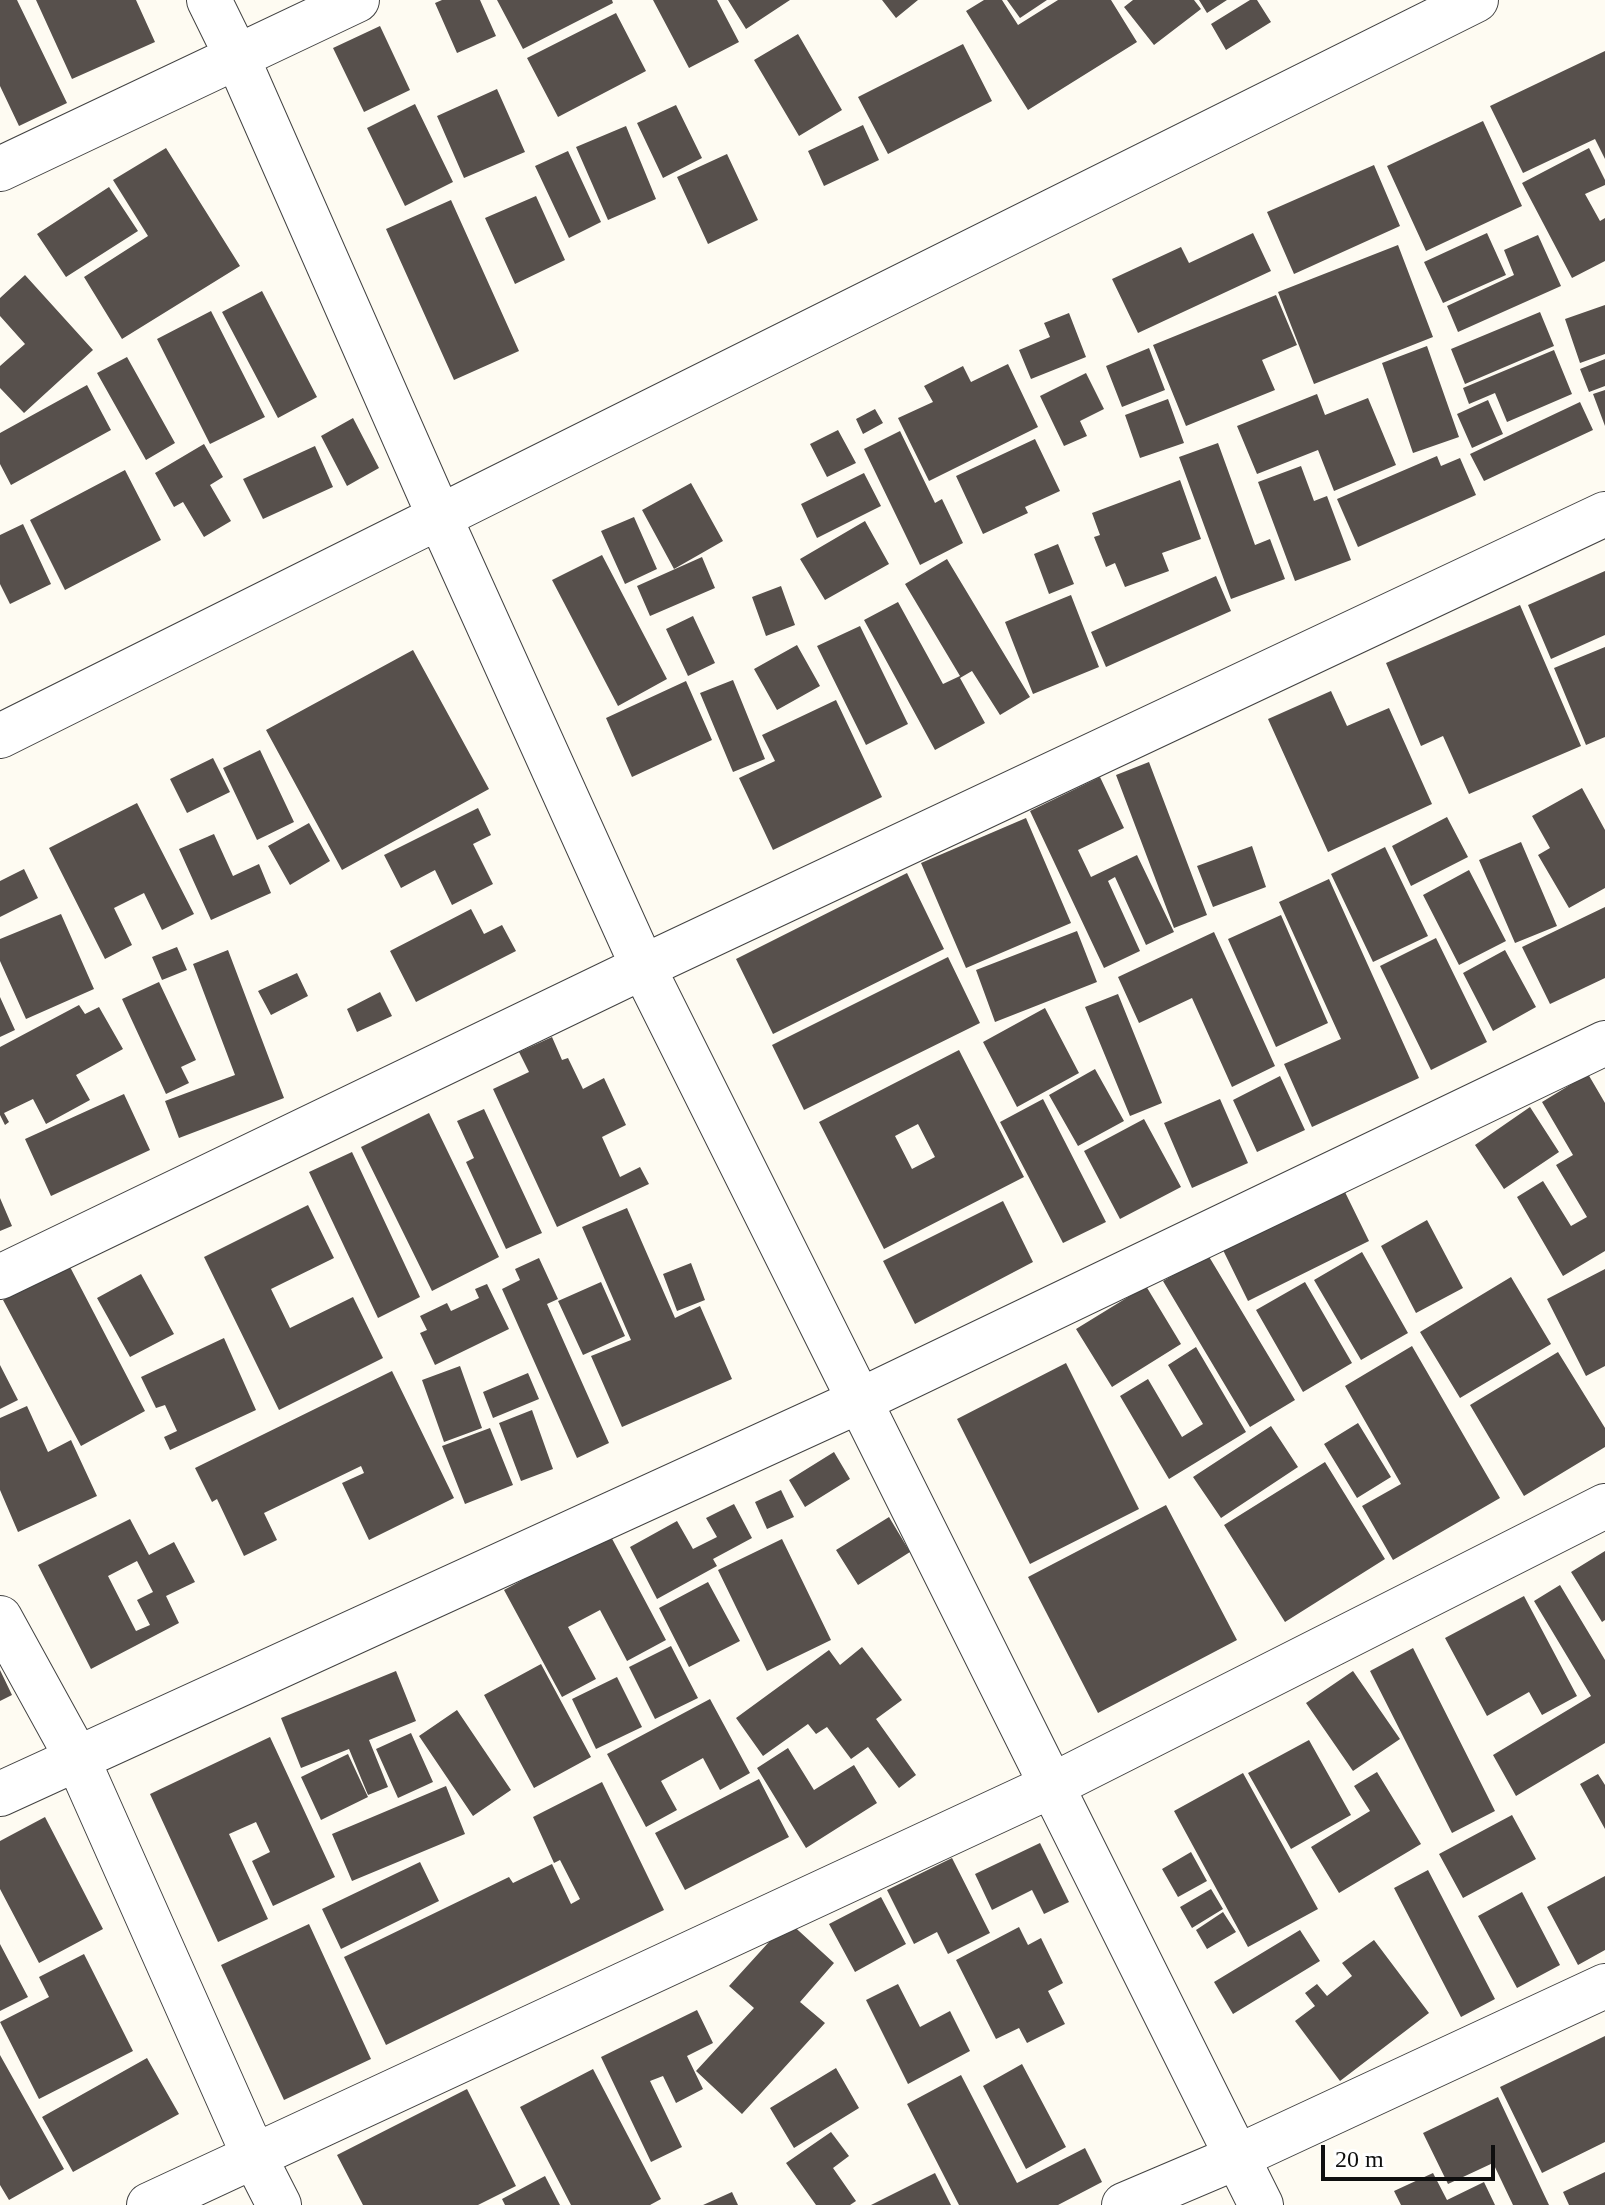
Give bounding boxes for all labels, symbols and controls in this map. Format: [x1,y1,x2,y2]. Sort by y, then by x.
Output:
scale bar [1325,2129,1499,2179]
text: 20 m [1335,2146,1384,2172]

